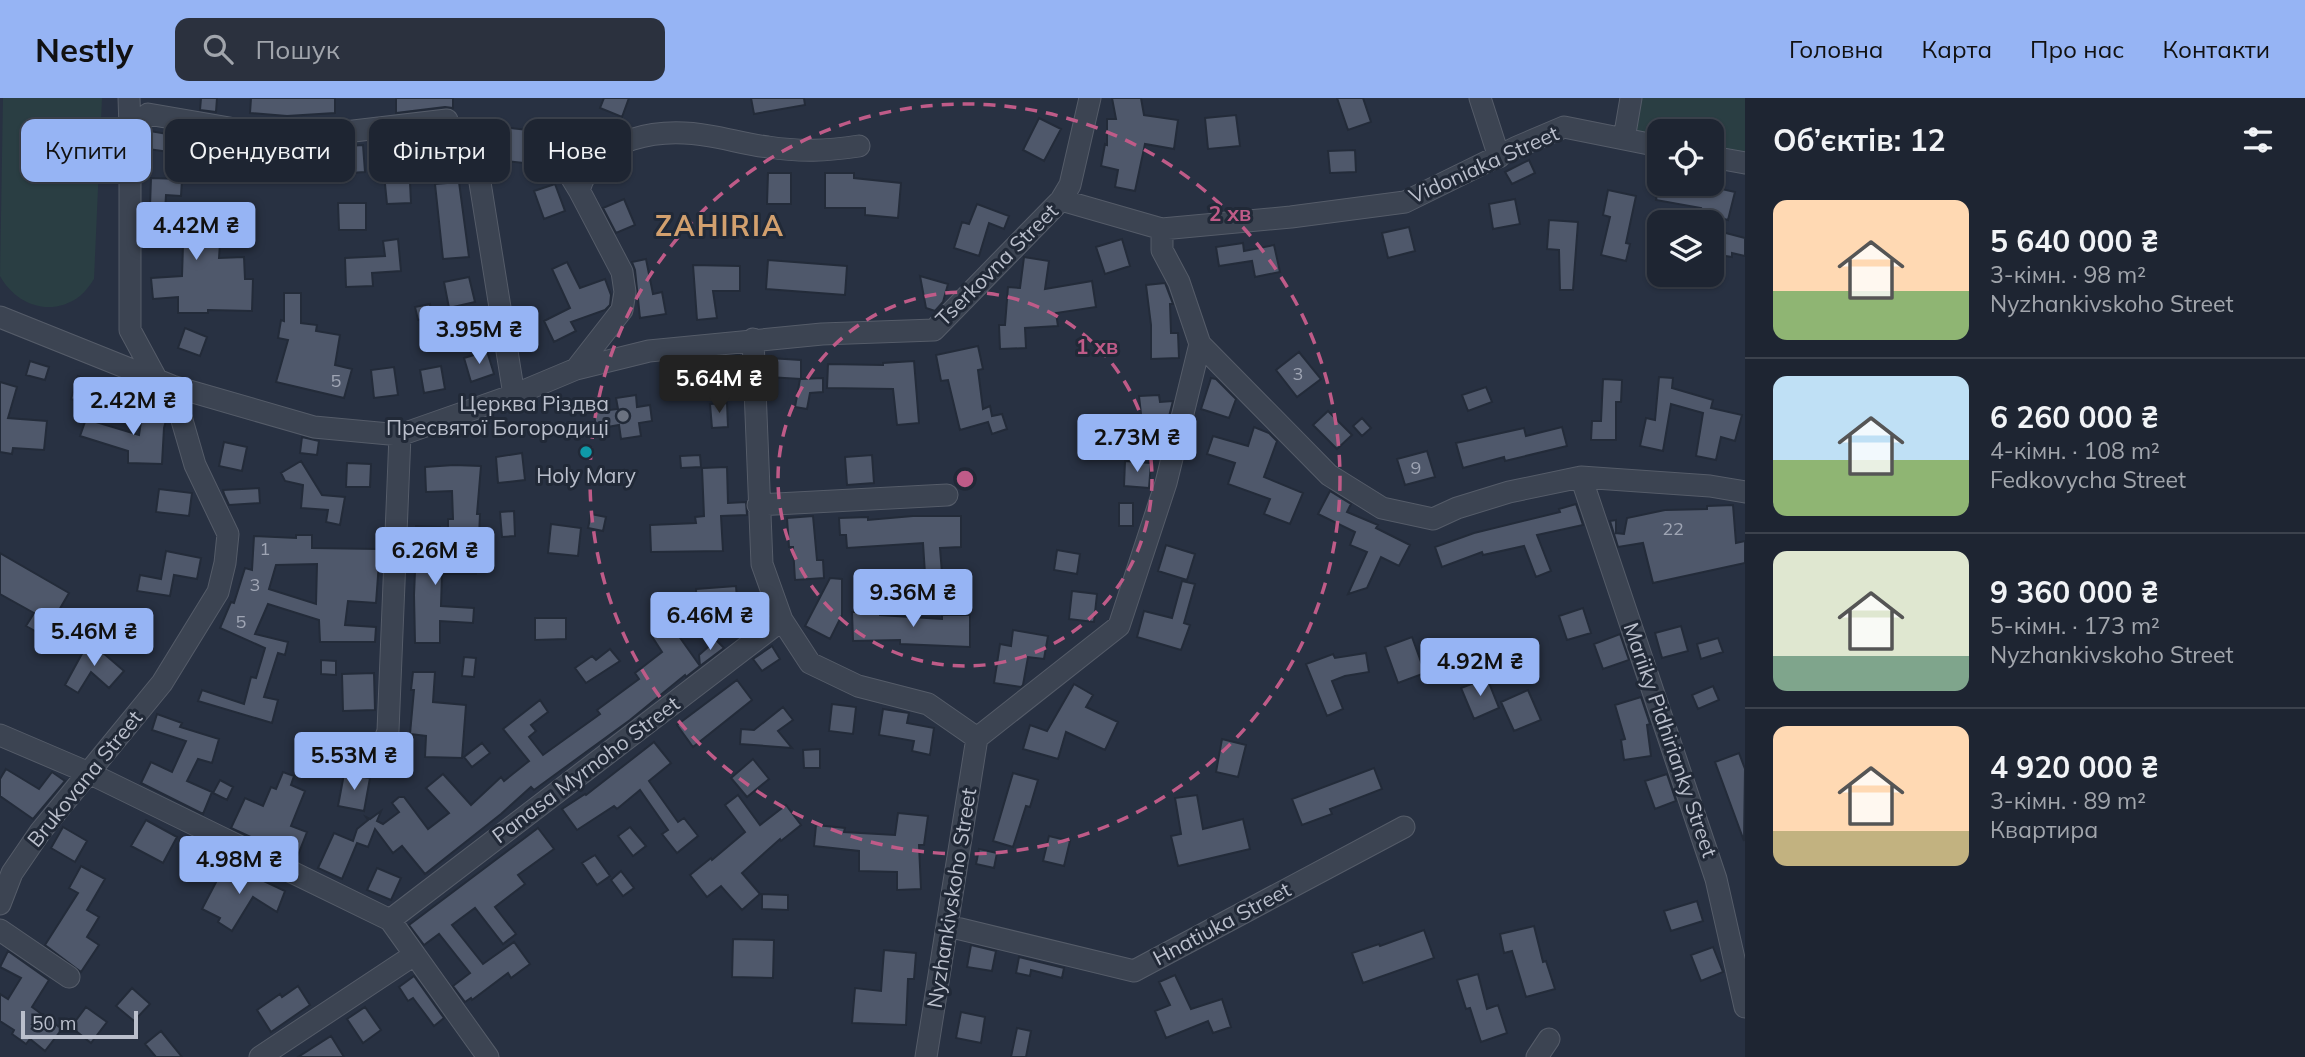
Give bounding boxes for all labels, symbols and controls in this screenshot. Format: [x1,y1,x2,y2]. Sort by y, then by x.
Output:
search box [175,18,665,81]
text: Nestly [35,29,133,70]
icon: search [199,30,237,68]
text: Пошук [255,33,340,66]
text: Головна [1789,34,1883,64]
text: Карта [1921,34,1992,64]
text: Про нас [2030,34,2124,64]
text: Контакти [2162,34,2270,64]
chip: Купити [21,119,151,182]
chip: Орендувати [165,119,355,182]
chip: Фільтри [369,119,510,182]
chip: Нове [524,119,631,182]
street label: Vidoniaka Street [1405,119,1562,209]
map controls [1647,119,1724,287]
button: locate [1647,119,1724,196]
text: Об’єктів: 12 [1773,121,1945,159]
icon: filters [2239,121,2277,159]
street label: Tserkovna Street [930,198,1063,331]
text: 2 хв [1209,200,1251,226]
pin: 4.42M ₴ [131,202,261,262]
district label: ZAHIRIA [655,208,785,243]
text: 4.42M ₴ [152,210,240,239]
button: layers [1647,210,1724,287]
text: 5 640 000 ₴ [1990,222,2159,260]
icon: home [1829,228,1913,312]
text: 3-кімн. · 98 m² [1990,260,2146,289]
text: Nyzhankivskoho Street [1990,289,2234,318]
pin: 3.95M ₴ [414,306,544,366]
text: 3.95M ₴ [435,314,523,343]
text: 1 хв [1076,333,1118,359]
pin: 5.64M ₴ [654,356,784,415]
house number: 3 [1293,362,1303,385]
text: 5.64M ₴ [675,363,763,392]
house number: 5 [331,369,342,392]
pin: 2.42M ₴ [68,378,198,437]
text: 2.42M ₴ [89,385,177,414]
place label: Церква Різдва Пресвятої Богородиці [386,390,609,440]
text: 6 260 000 ₴ [1990,398,2159,436]
icon: home [1829,404,1913,488]
marker: Церква Різдва Пресвятої Богородиці [615,408,631,424]
pin: 2.73M ₴ [1072,414,1202,474]
text: 2.73M ₴ [1093,422,1181,451]
text: 4-кімн. · 108 m² [1990,436,2160,465]
marker: Holy Mary [578,444,594,460]
house number: 9 [1411,456,1421,479]
place label: Holy Mary [536,462,636,488]
text: Fedkovycha Street [1990,465,2186,494]
centre of rings [953,467,977,491]
house number: 22 [1662,517,1684,540]
pin: 6.26M ₴ [370,528,500,587]
text: 6.26M ₴ [391,535,479,564]
house number: 1 [260,537,270,560]
pin: 9.36M ₴ [848,570,978,629]
house number: 3 [250,573,260,596]
text: 9 360 000 ₴ [1990,573,2159,611]
text: 9.36M ₴ [869,577,957,606]
icon: home [1829,579,1913,663]
pin: 6.46M ₴ [645,592,775,652]
text: 6.46M ₴ [666,600,754,629]
pin: 5.46M ₴ [29,608,159,668]
house number: 5 [236,610,247,633]
text: 5-кімн. · 173 m² [1990,611,2160,640]
text: 5.46M ₴ [50,616,138,645]
street label: Mariiky Pidhirianky Street [1619,619,1723,861]
pin: 4.92M ₴ [1415,638,1545,698]
text: Nyzhankivskoho Street [1990,640,2234,669]
text: 4.92M ₴ [1436,646,1524,675]
street label: Panasa Myrnoho Street [486,690,684,848]
street label: Brukovana Street [21,705,147,852]
pin: 5.53M ₴ [289,732,419,792]
text: 5.53M ₴ [310,740,398,769]
text: 4 920 000 ₴ [1990,748,2159,786]
icon: home [1829,754,1913,838]
street label: Nyzhankivskoho Street [921,786,981,1010]
text: 3-кімн. · 89 m² [1990,786,2146,815]
text: Квартира [1990,815,2098,844]
pin: 4.98M ₴ [174,836,304,896]
text: 4.98M ₴ [195,844,283,873]
street label: Hnatiuka Street [1148,876,1295,970]
scale bar [21,1008,138,1040]
text: 50 m [32,1011,76,1035]

